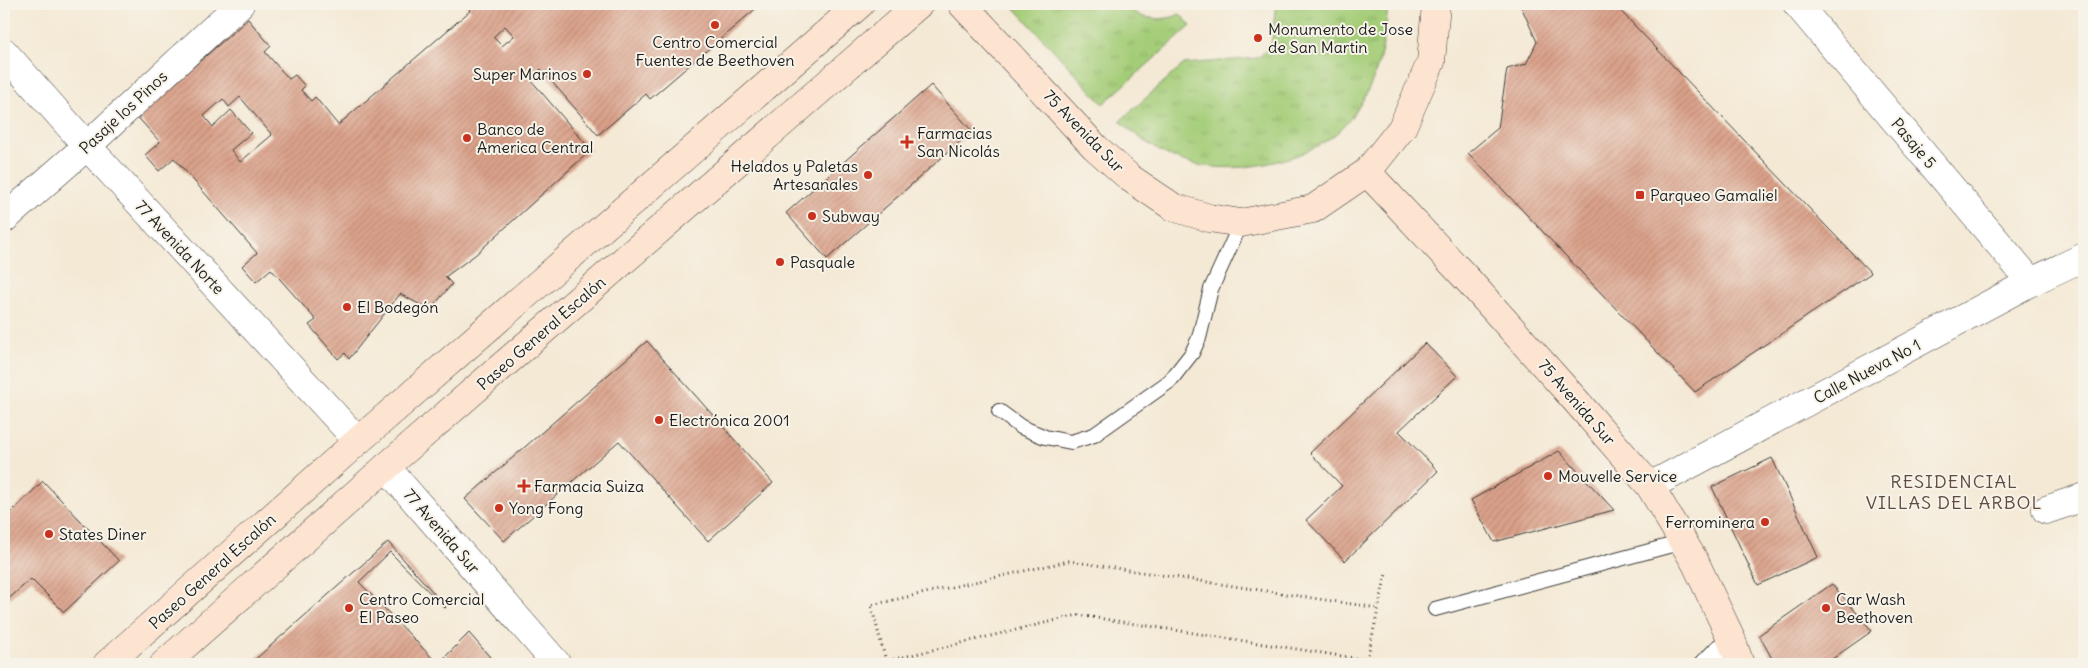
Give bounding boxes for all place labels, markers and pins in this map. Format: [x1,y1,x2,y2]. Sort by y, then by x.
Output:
marker: Centro Comercial Fuentes de Beethoven [709,19,721,31]
place label: Monumento de Jose de San Martin [1268,19,1413,57]
place label: Centro Comercial Fuentes de Beethoven [635,32,795,70]
marker: Monumento de Jose de San Martin [1252,32,1264,44]
place label: Super Marinos [473,64,577,84]
marker: Super Marinos [581,68,593,80]
place label: Banco de America Central [477,119,593,157]
place label: Farmacias San Nicolás [917,123,1000,161]
marker: Banco de America Central [461,132,473,144]
marker: Farmacias San Nicolás [901,136,913,148]
place label: Helados y Paletas Artesanales [731,156,858,194]
marker: Helados y Paletas Artesanales [862,169,874,181]
place label: Parqueo Gamaliel [1650,185,1778,205]
marker: Parqueo Gamaliel [1634,189,1646,201]
place label: Subway [822,206,880,226]
marker: Subway [806,210,818,222]
place label: Pasquale [790,252,855,272]
marker: Pasquale [774,256,786,268]
place label: El Bodegón [357,297,438,317]
marker: El Bodegón [341,301,353,313]
place label: Electrónica 2001 [669,410,790,430]
marker: Electrónica 2001 [653,414,665,426]
place label: Mouvelle Service [1558,466,1677,486]
marker: Mouvelle Service [1542,470,1554,482]
place label: Farmacia Suiza [534,476,644,496]
marker: Farmacia Suiza [518,480,530,492]
place label: Yong Fong [509,498,583,518]
marker: Yong Fong [493,502,505,514]
place label: Ferrominera [1665,512,1755,532]
marker: Ferrominera [1759,516,1771,528]
place label: States Diner [59,524,147,544]
marker: States Diner [43,528,55,540]
place label: Centro Comercial El Paseo [359,589,484,627]
place label: Car Wash Beethoven [1836,589,1913,627]
marker: Centro Comercial El Paseo [343,602,355,614]
marker: Car Wash Beethoven [1820,602,1832,614]

